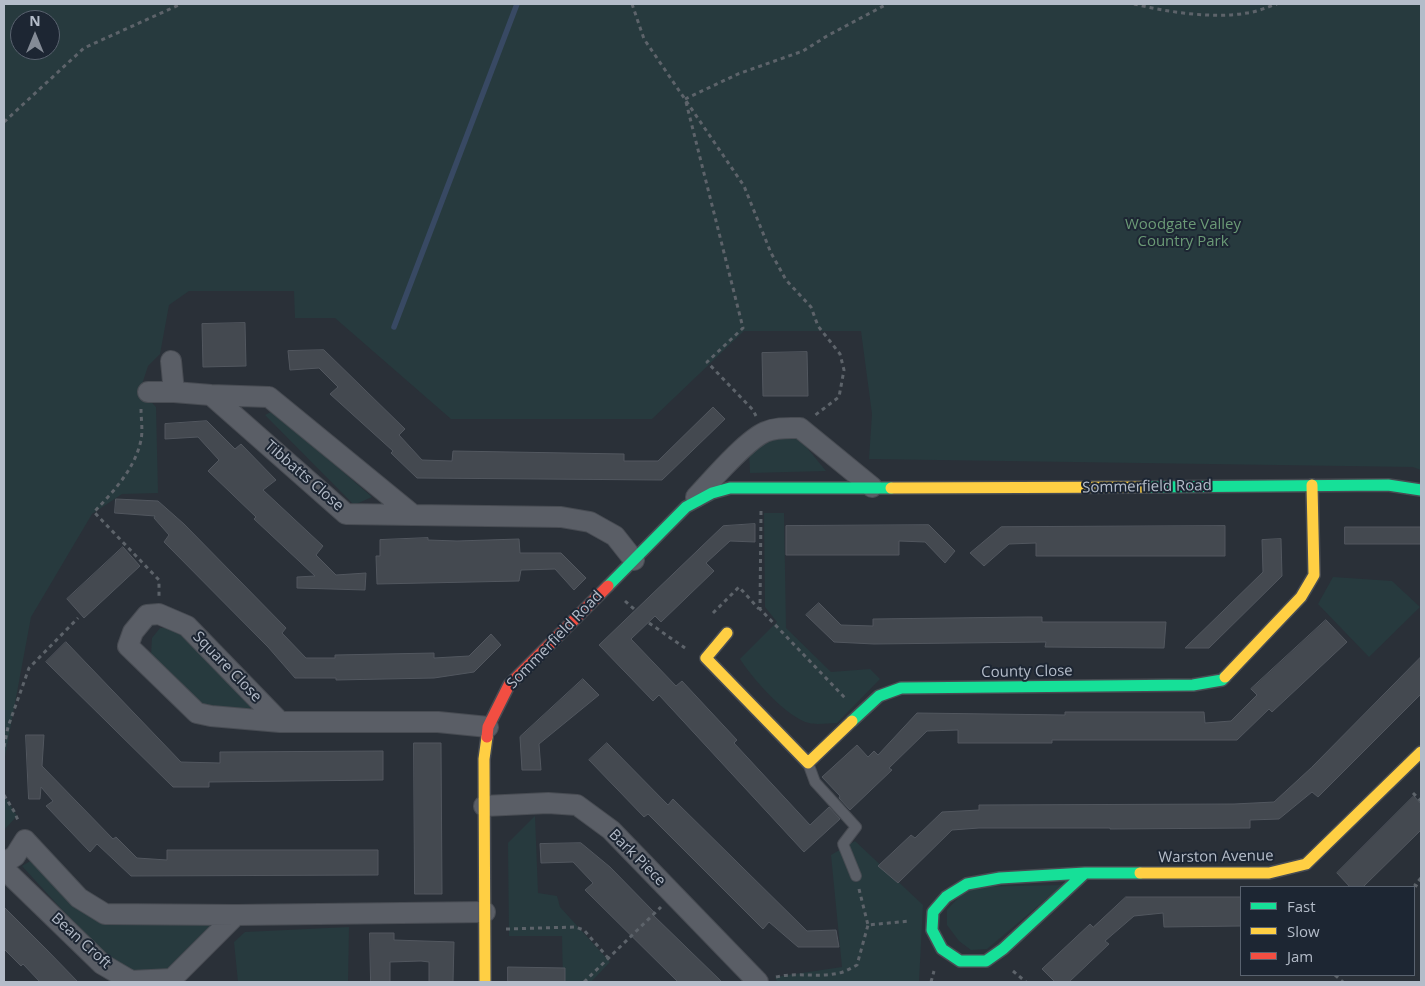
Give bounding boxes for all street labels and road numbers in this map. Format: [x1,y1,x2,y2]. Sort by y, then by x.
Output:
street label: Tibbatts Close [261,437,347,515]
street label: Sommerfield Road [1082,477,1212,497]
street label: Sommerfield Road [504,587,606,693]
street label: Square Close [189,628,265,706]
street label: County Close [981,662,1073,682]
street label: Bark Piece [605,826,669,890]
street label: Warston Avenue [1158,847,1274,867]
street label: Bean Croft [47,909,115,973]

